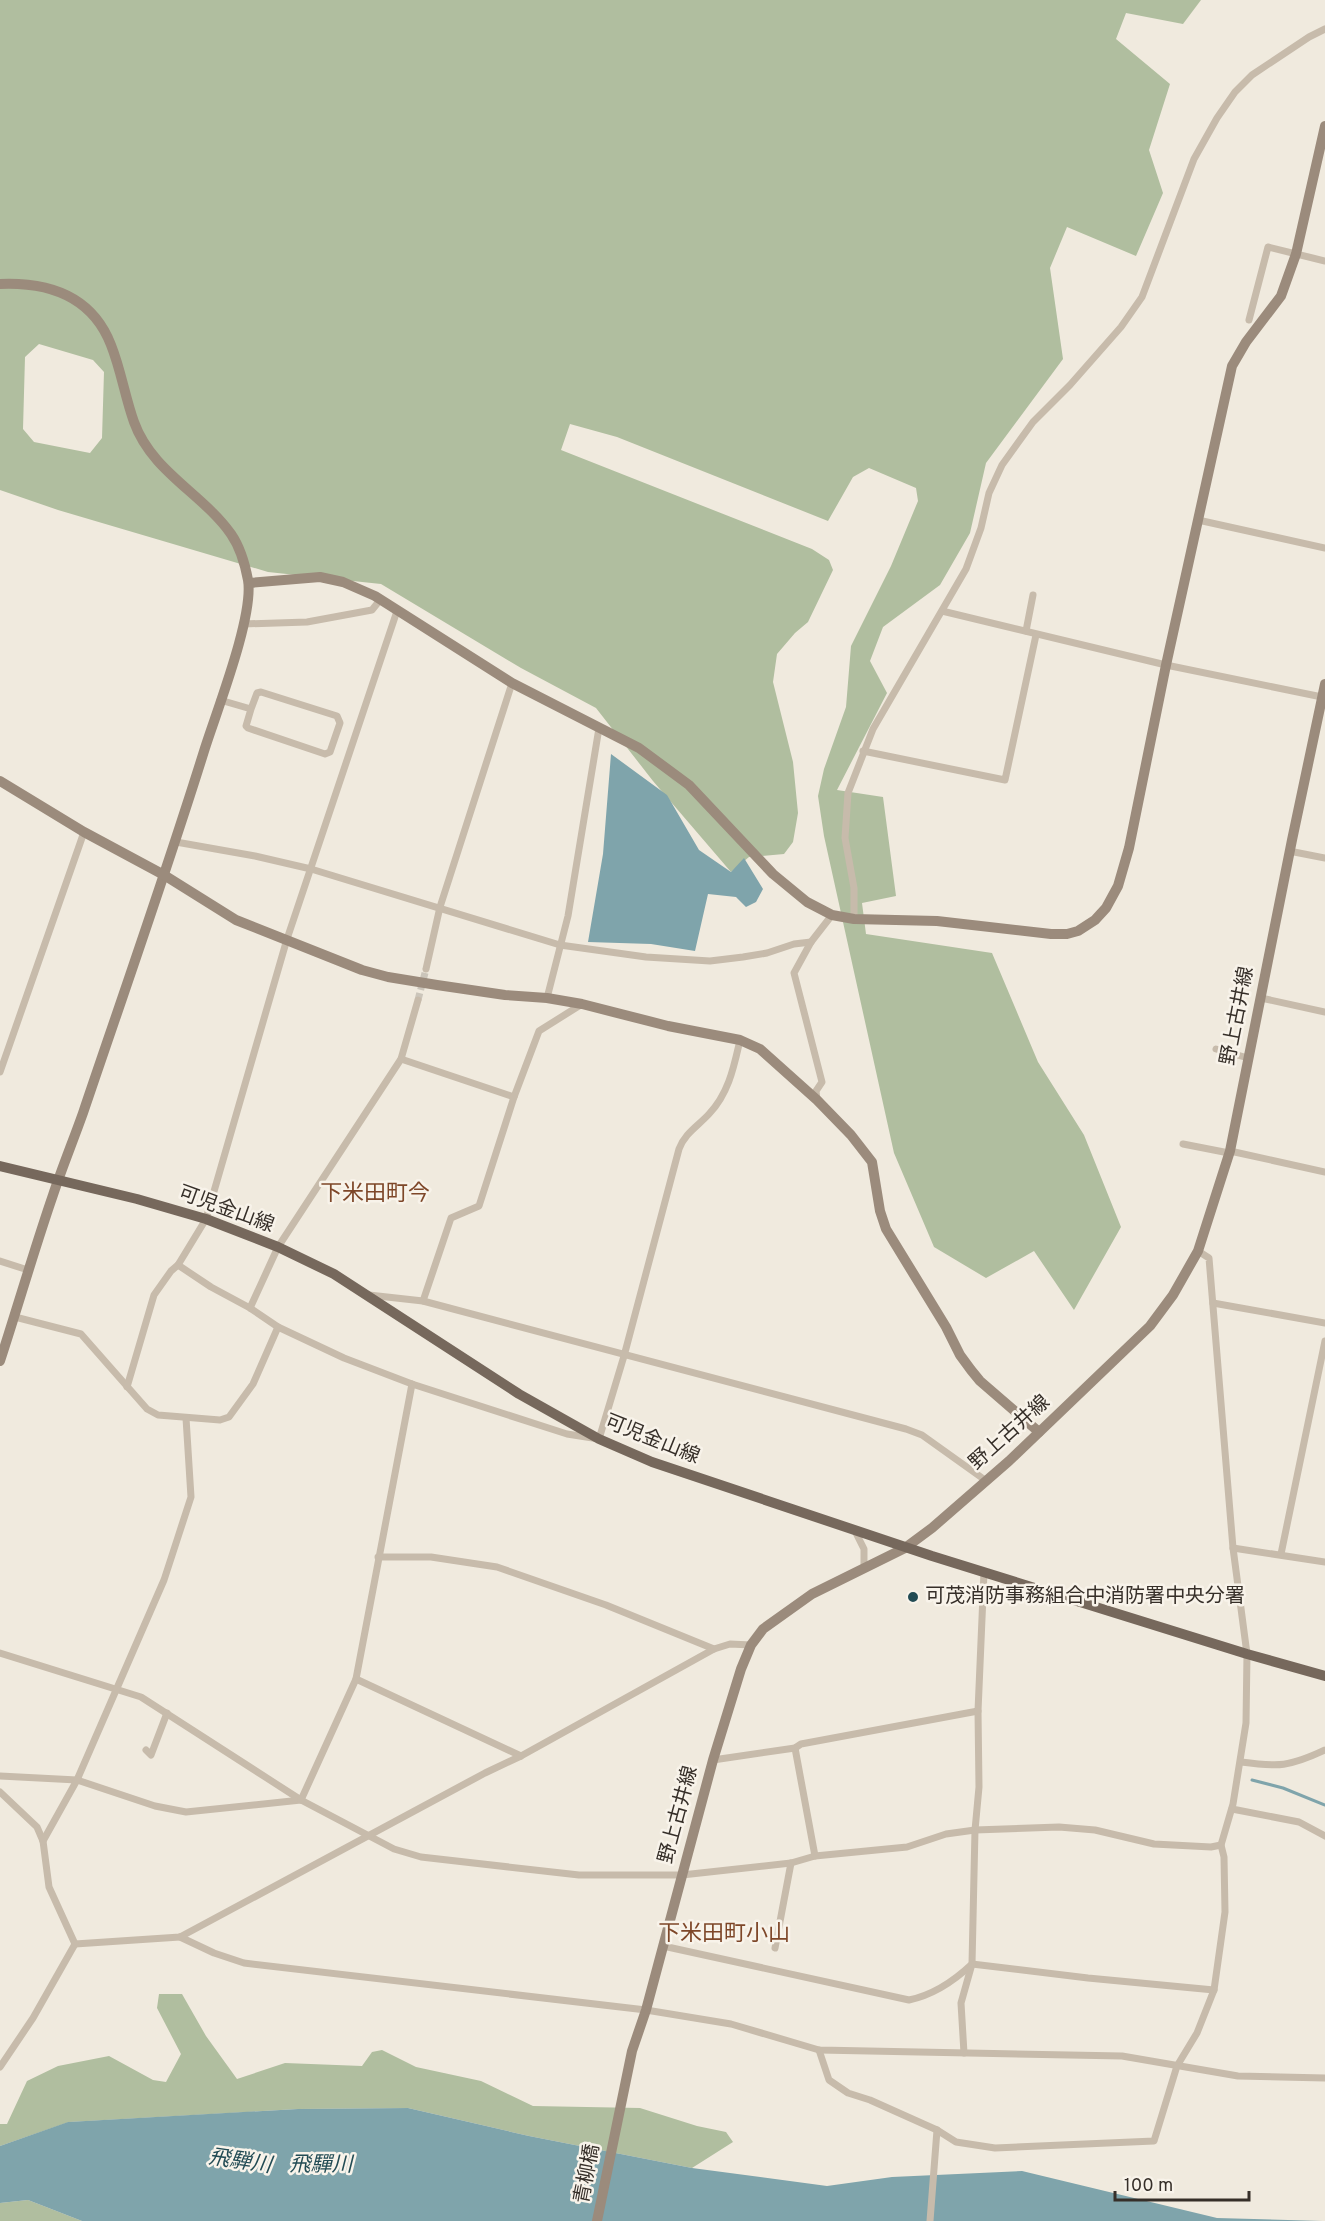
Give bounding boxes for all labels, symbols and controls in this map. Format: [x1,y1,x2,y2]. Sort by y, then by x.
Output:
street label: 野上古井線 [1216,964,1260,1068]
street label: 可児金山線 [175,1181,277,1239]
district label: 下米田町今 [320,1181,430,1208]
street label: 野上古井線 [964,1390,1056,1476]
street label: 可児金山線 [601,1409,703,1471]
place label: 可茂消防事務組合中消防署中央分署 [925,1584,1245,1610]
marker: 可茂消防事務組合中消防署中央分署 [906,1590,920,1604]
street label: 野上古井線 [654,1763,704,1867]
district label: 下米田町小山 [658,1921,790,1948]
street label: 青柳橋 [570,2142,606,2206]
water label: 飛騨川 [207,2144,275,2180]
water label: 飛驒川 [290,2152,354,2179]
scale bar [1115,2164,1248,2202]
text: 100 m [1124,2175,1173,2198]

